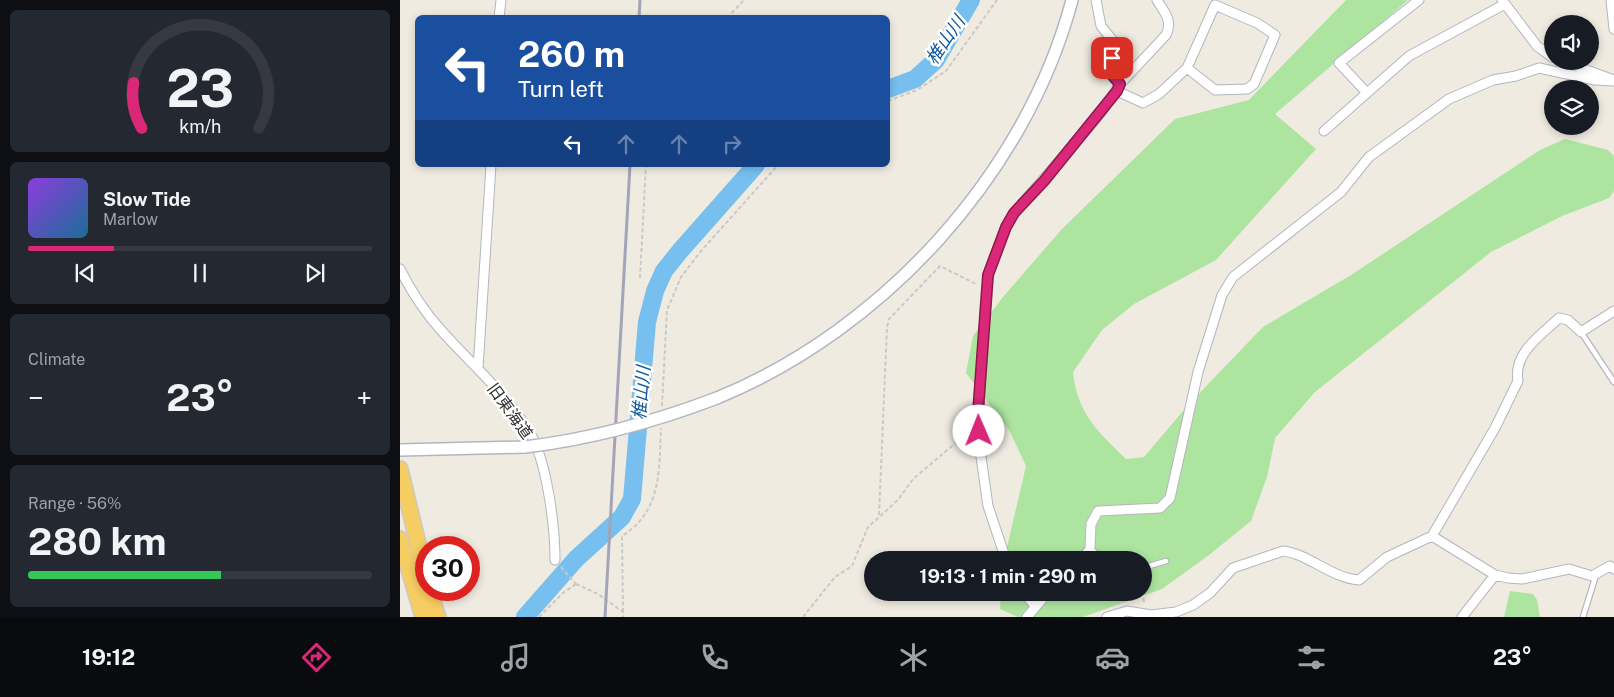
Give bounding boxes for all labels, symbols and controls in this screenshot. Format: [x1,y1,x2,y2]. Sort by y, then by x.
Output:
water label: 椎山川 [921,10,970,68]
map controls [1544,15,1599,135]
button: sound [1544,15,1599,70]
text: 260 m [518,34,625,75]
icon: left [435,35,500,100]
pin [1091,37,1133,79]
icon: arrive [1098,44,1126,72]
text: 23 [166,58,234,119]
text: Turn left [518,76,604,102]
button: layers [1544,80,1599,135]
text: km/h [179,116,221,137]
icon: left [559,130,587,158]
icon: ahead [612,130,640,158]
icon: ahead [665,130,693,158]
icon: right [718,130,746,158]
text: Slow Tide [103,188,191,210]
text: Marlow [103,210,158,229]
icon: previous [71,259,99,287]
icon: pause [186,259,214,287]
icon: next [301,259,329,287]
text: Climate [28,350,85,369]
water label: 椎山川 [628,363,654,421]
text: 23° [166,375,234,420]
street label: 旧東海道 [484,380,536,442]
text: − [28,381,44,414]
text: + [356,381,372,414]
position arrow [952,404,1004,456]
text: Range · 56% [28,494,121,513]
text: 280 km [28,519,167,564]
speed limit sign: 30 [415,536,480,601]
text: 19:13 · 1 min · 290 m [919,565,1097,587]
icon: directions [299,640,334,675]
icon: music [498,640,533,675]
icon: phone [697,640,732,675]
icon: climate [896,640,931,675]
icon: car [1095,640,1130,675]
icon: filters [1294,640,1329,675]
text: 19:12 [82,644,135,670]
text: 23° [1493,644,1532,670]

